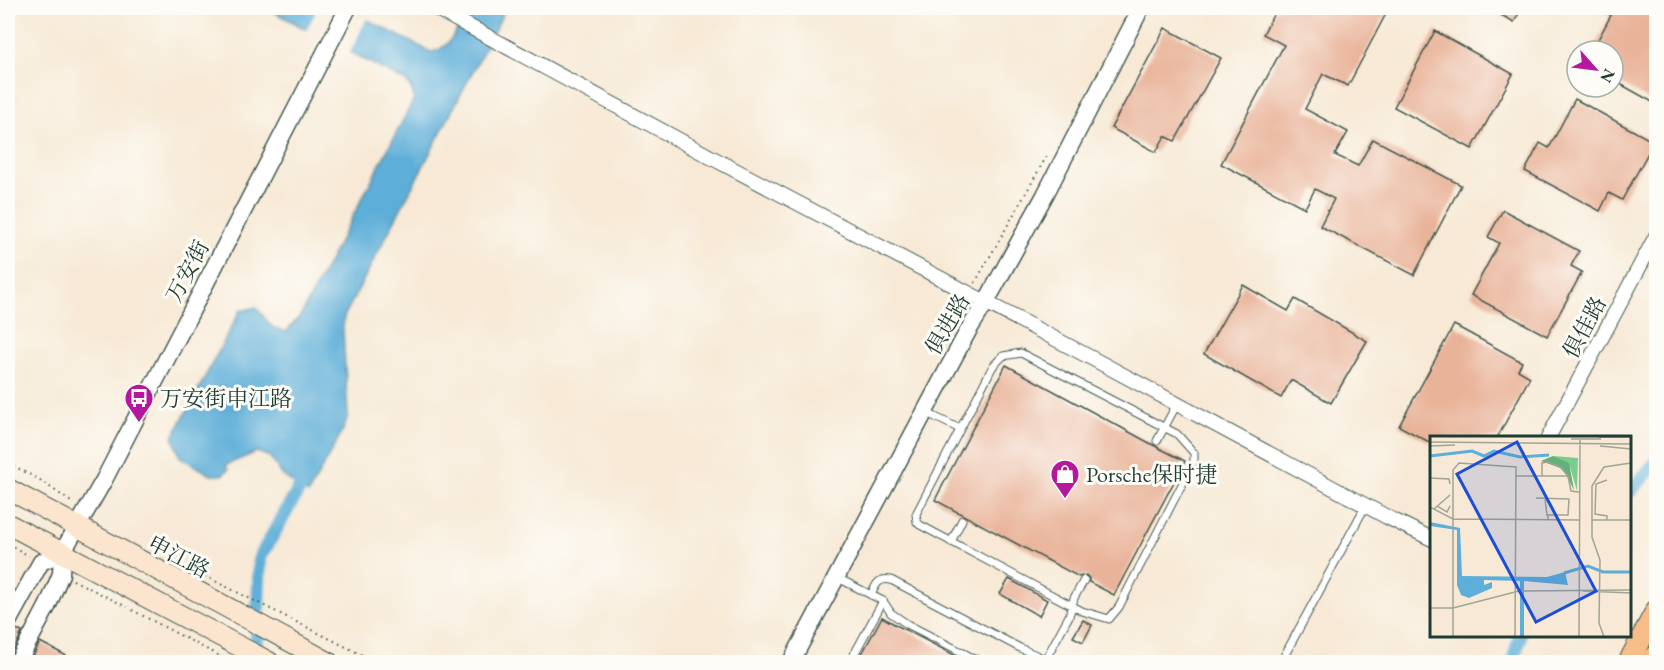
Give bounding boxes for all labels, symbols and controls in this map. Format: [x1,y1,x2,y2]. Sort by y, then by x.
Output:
north arrow [1565,39,1625,99]
text: N [1595,65,1620,86]
street label: 万安街 [159,235,216,307]
street label: 俱进路 [918,288,976,360]
street label: 俱佳路 [1556,291,1613,363]
bus stop icon: 万安街申江路 [123,382,155,424]
place label: 万安街申江路 [160,384,292,413]
inset map [1430,436,1631,637]
shop icon: Porsche保时捷 [1049,458,1081,500]
place label: Porsche保时捷 [1086,460,1217,489]
street label: 申江路 [143,528,215,585]

